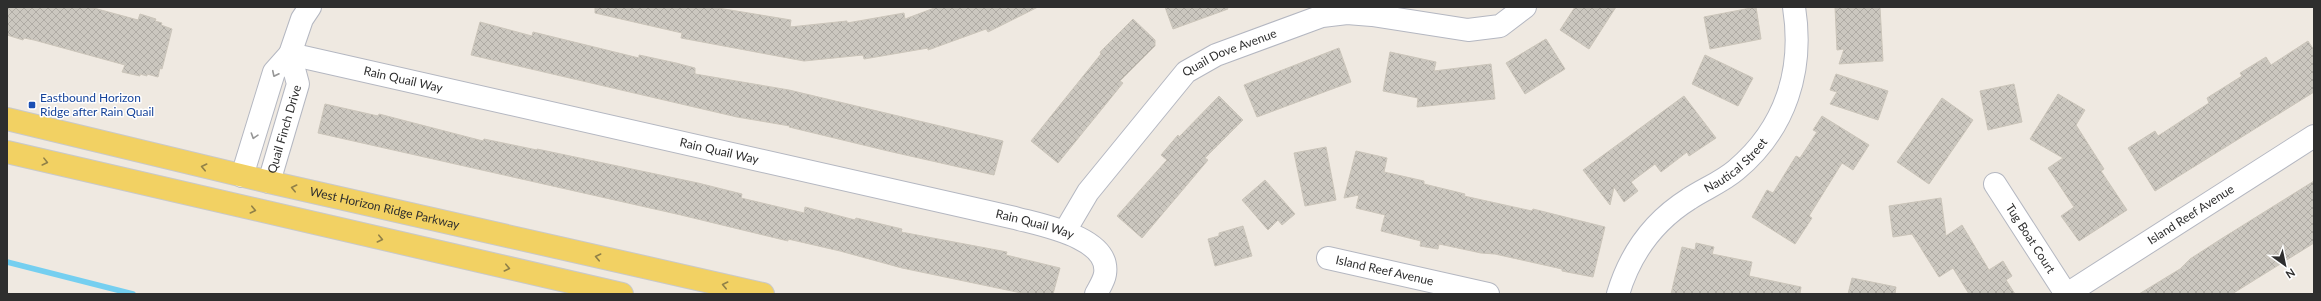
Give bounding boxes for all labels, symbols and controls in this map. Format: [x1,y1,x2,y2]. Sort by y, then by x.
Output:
street label: Quail Dove Avenue [1179,25,1279,80]
street label: Rain Quail Way [362,63,445,96]
one-way arrow [272,70,280,77]
street label: Quail Finch Drive [264,83,304,175]
place label: Eastbound Horizon Ridge after Rain Quail [40,90,154,119]
marker: Eastbound Horizon Ridge after Rain Quail [27,100,37,110]
one-way arrow [250,132,259,139]
street label: Rain Quail Way [678,134,761,167]
street label: Nautical Street [1701,134,1771,196]
one-way arrow [41,157,48,166]
one-way arrow [201,163,207,171]
street label: Island Reef Avenue [2144,181,2237,248]
street label: West Horizon Ridge Parkway [308,183,462,232]
one-way arrow [291,184,297,192]
street label: Tug Boat Court [2003,201,2059,276]
one-way arrow [250,206,256,214]
street label: Rain Quail Way [994,206,1077,242]
one-way arrow [376,234,383,243]
north arrow [2265,245,2305,285]
street label: Island Reef Avenue [1334,252,1435,289]
one-way arrow [595,253,601,261]
one-way arrow [504,263,510,271]
text: N [2284,266,2298,282]
one-way arrow [722,282,728,290]

